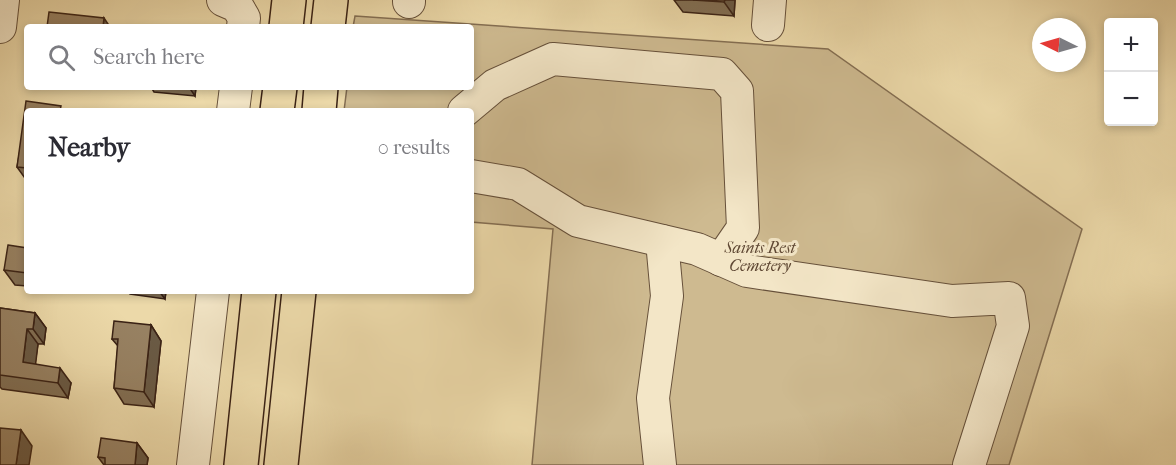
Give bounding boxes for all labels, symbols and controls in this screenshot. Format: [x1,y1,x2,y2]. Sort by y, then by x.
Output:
north arrow [1032,18,1086,72]
map controls [1104,18,1158,126]
button: + [1104,18,1158,72]
search box [24,24,474,90]
icon: search [45,41,78,74]
text: Search here [93,44,205,70]
button: − [1104,72,1158,126]
text: Nearby [48,132,130,163]
text: 0 results [378,136,450,159]
park label: Saints Rest Cemetery [724,238,797,275]

